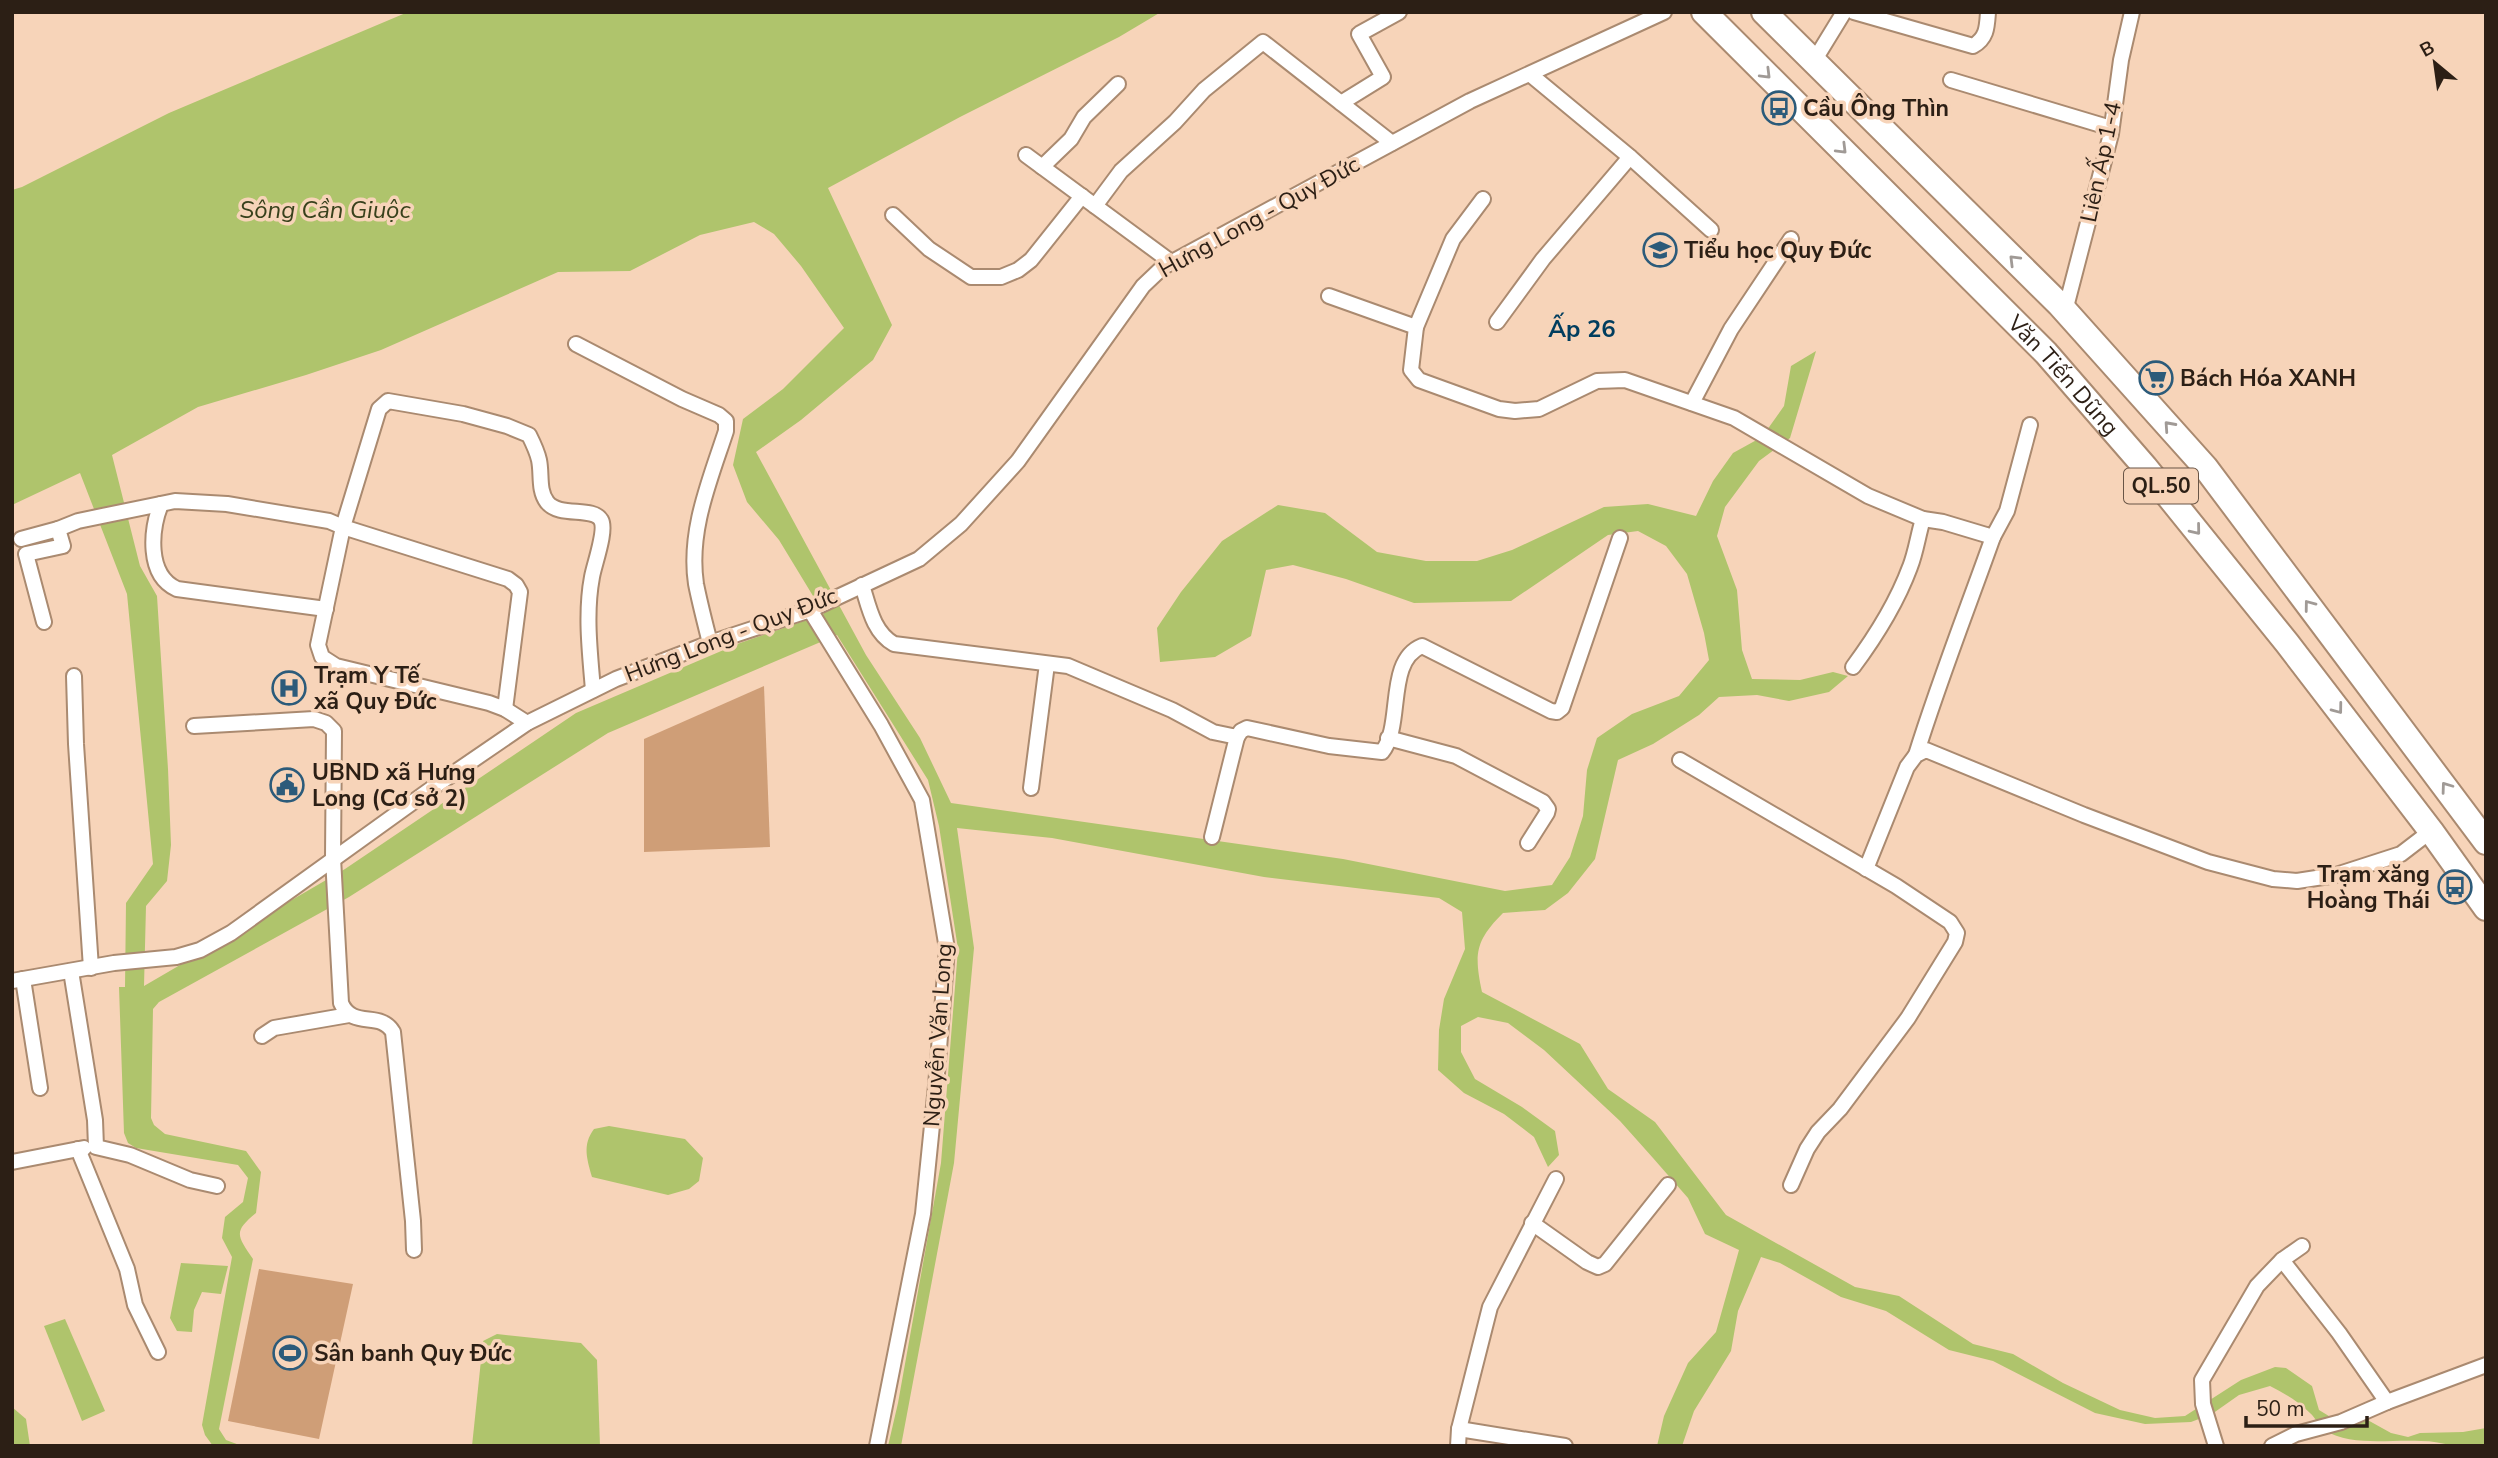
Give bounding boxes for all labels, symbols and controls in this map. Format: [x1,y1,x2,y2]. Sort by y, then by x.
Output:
north arrow [2400,28,2470,98]
text: B [2415,34,2439,64]
one-way arrow [1758,66,1771,79]
bus stop icon: Cầu Ông Thìn [1760,89,1798,127]
place label: Cầu Ông Thìn [1803,93,1949,124]
street label: Liên Ấp 1-4 [2071,98,2129,225]
one-way arrow [1833,141,1846,154]
street label: Hưng Long - Quy Đức [1153,149,1365,285]
water label: Sông Cần Giuộc [239,194,411,226]
school or university icon: Tiểu học Quy Đức [1641,231,1679,269]
place label: Tiểu học Quy Đức [1684,235,1871,266]
one-way arrow [2009,255,2022,268]
street label: Văn Tiến Dũng [2000,307,2126,442]
district label: Ấp 26 [1548,312,1616,345]
supermarket icon: Bách Hóa XANH [2137,359,2175,397]
place label: Bách Hóa XANH [2180,363,2356,394]
one-way arrow [2165,421,2177,434]
road number: QL.50 [2124,468,2198,504]
one-way arrow [2188,523,2201,535]
street label: Hưng Long - Quy Đức [620,580,842,690]
one-way arrow [2305,600,2317,613]
place label: Trạm Y Tế xã Quy Đức [313,660,437,717]
hospital icon: Trạm Y Tế xã Quy Đức [270,669,308,707]
one-way arrow [2329,701,2342,713]
place label: UBND xã Hưng Long (Cơ sở 2) [312,757,476,814]
public building icon: UBND xã Hưng Long (Cơ sở 2) [268,766,306,804]
one-way arrow [2442,782,2454,795]
place label: Trạm xăng Hoàng Thái [2307,859,2430,916]
bus stop icon: Trạm xăng Hoàng Thái [2436,868,2474,906]
street label: Nguyễn Văn Long [916,942,960,1128]
sports icon: Sân banh Quy Đức [271,1334,309,1372]
place label: Sân banh Quy Đức [314,1338,512,1369]
scale bar [2246,1384,2367,1428]
text: 50 m [2256,1395,2305,1423]

